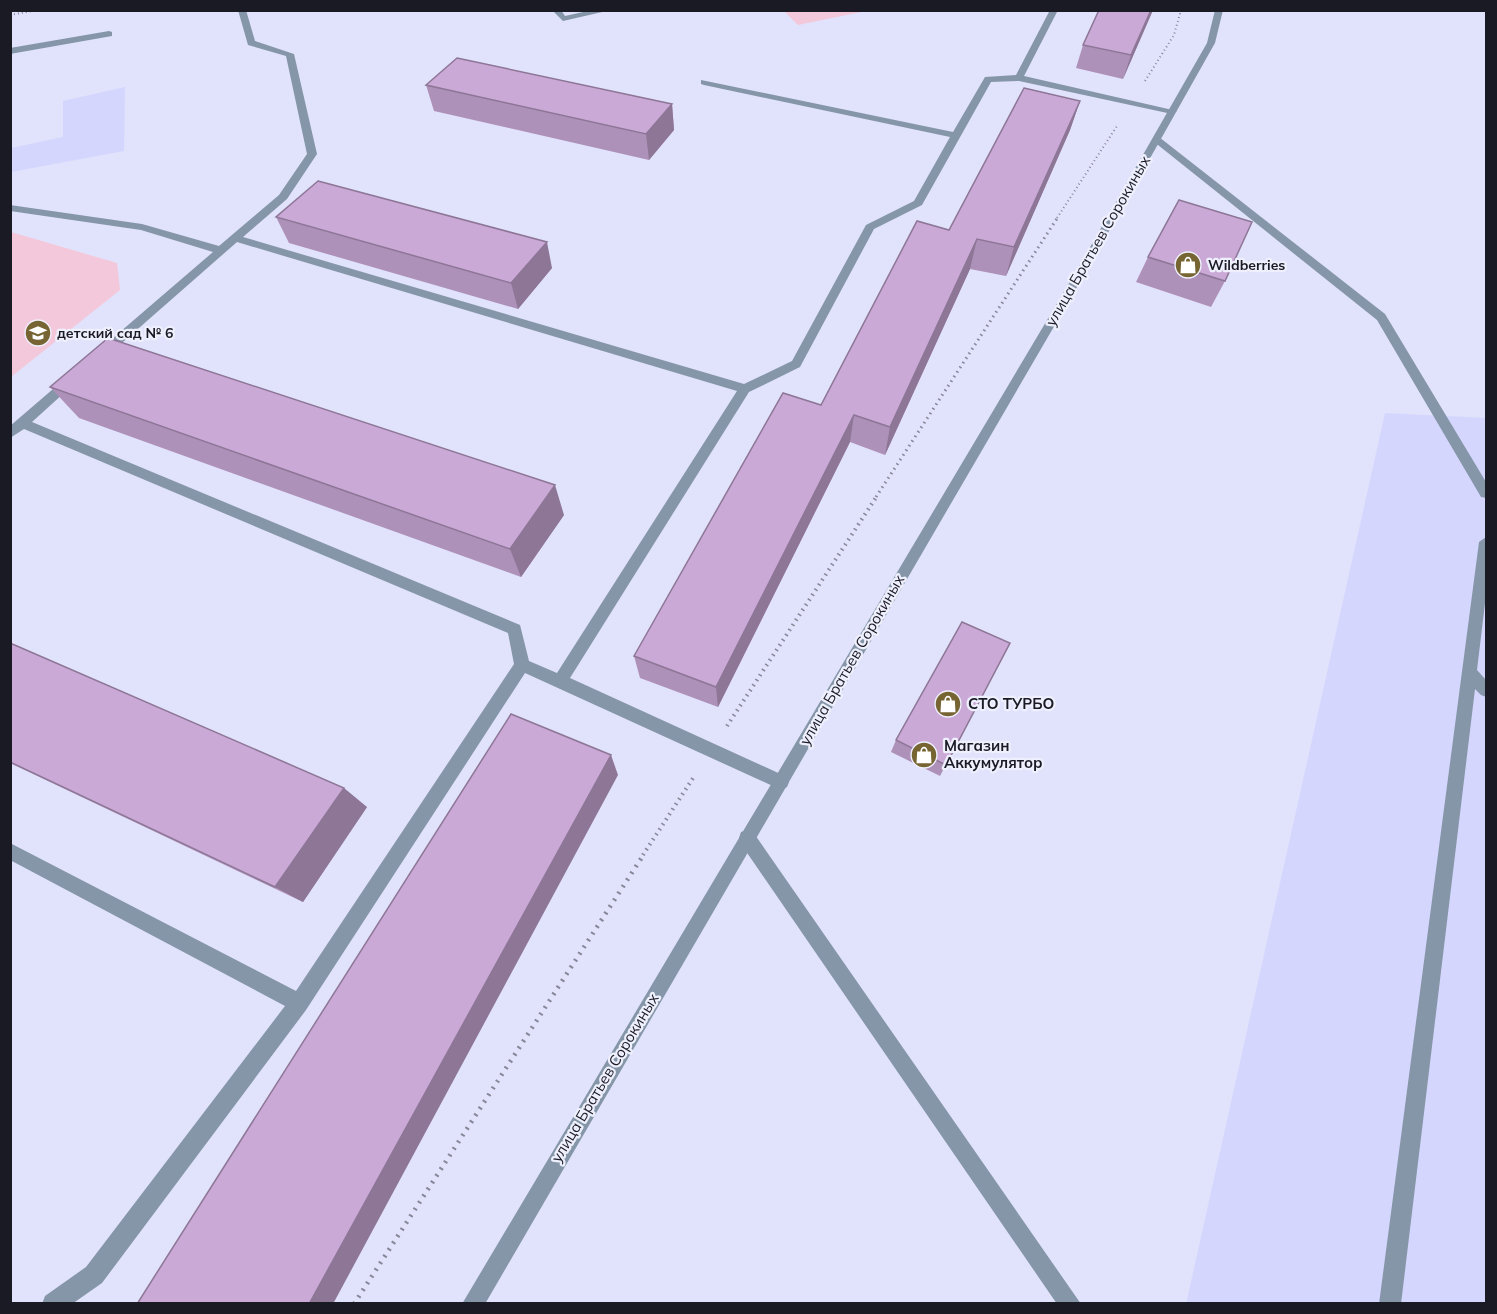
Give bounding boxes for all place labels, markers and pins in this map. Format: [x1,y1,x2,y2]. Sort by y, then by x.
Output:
shop icon: Wildberries [1173,250,1203,280]
place label: Wildberries [1208,256,1285,274]
school or university icon: детский сад № 6 [23,318,53,348]
place label: детский сад № 6 [57,324,173,342]
shop icon: СТО ТУРБО [933,689,963,719]
place label: СТО ТУРБО [968,694,1054,713]
place label: Магазин Аккумулятор [944,736,1043,772]
shop icon: Магазин Аккумулятор [909,740,939,770]

